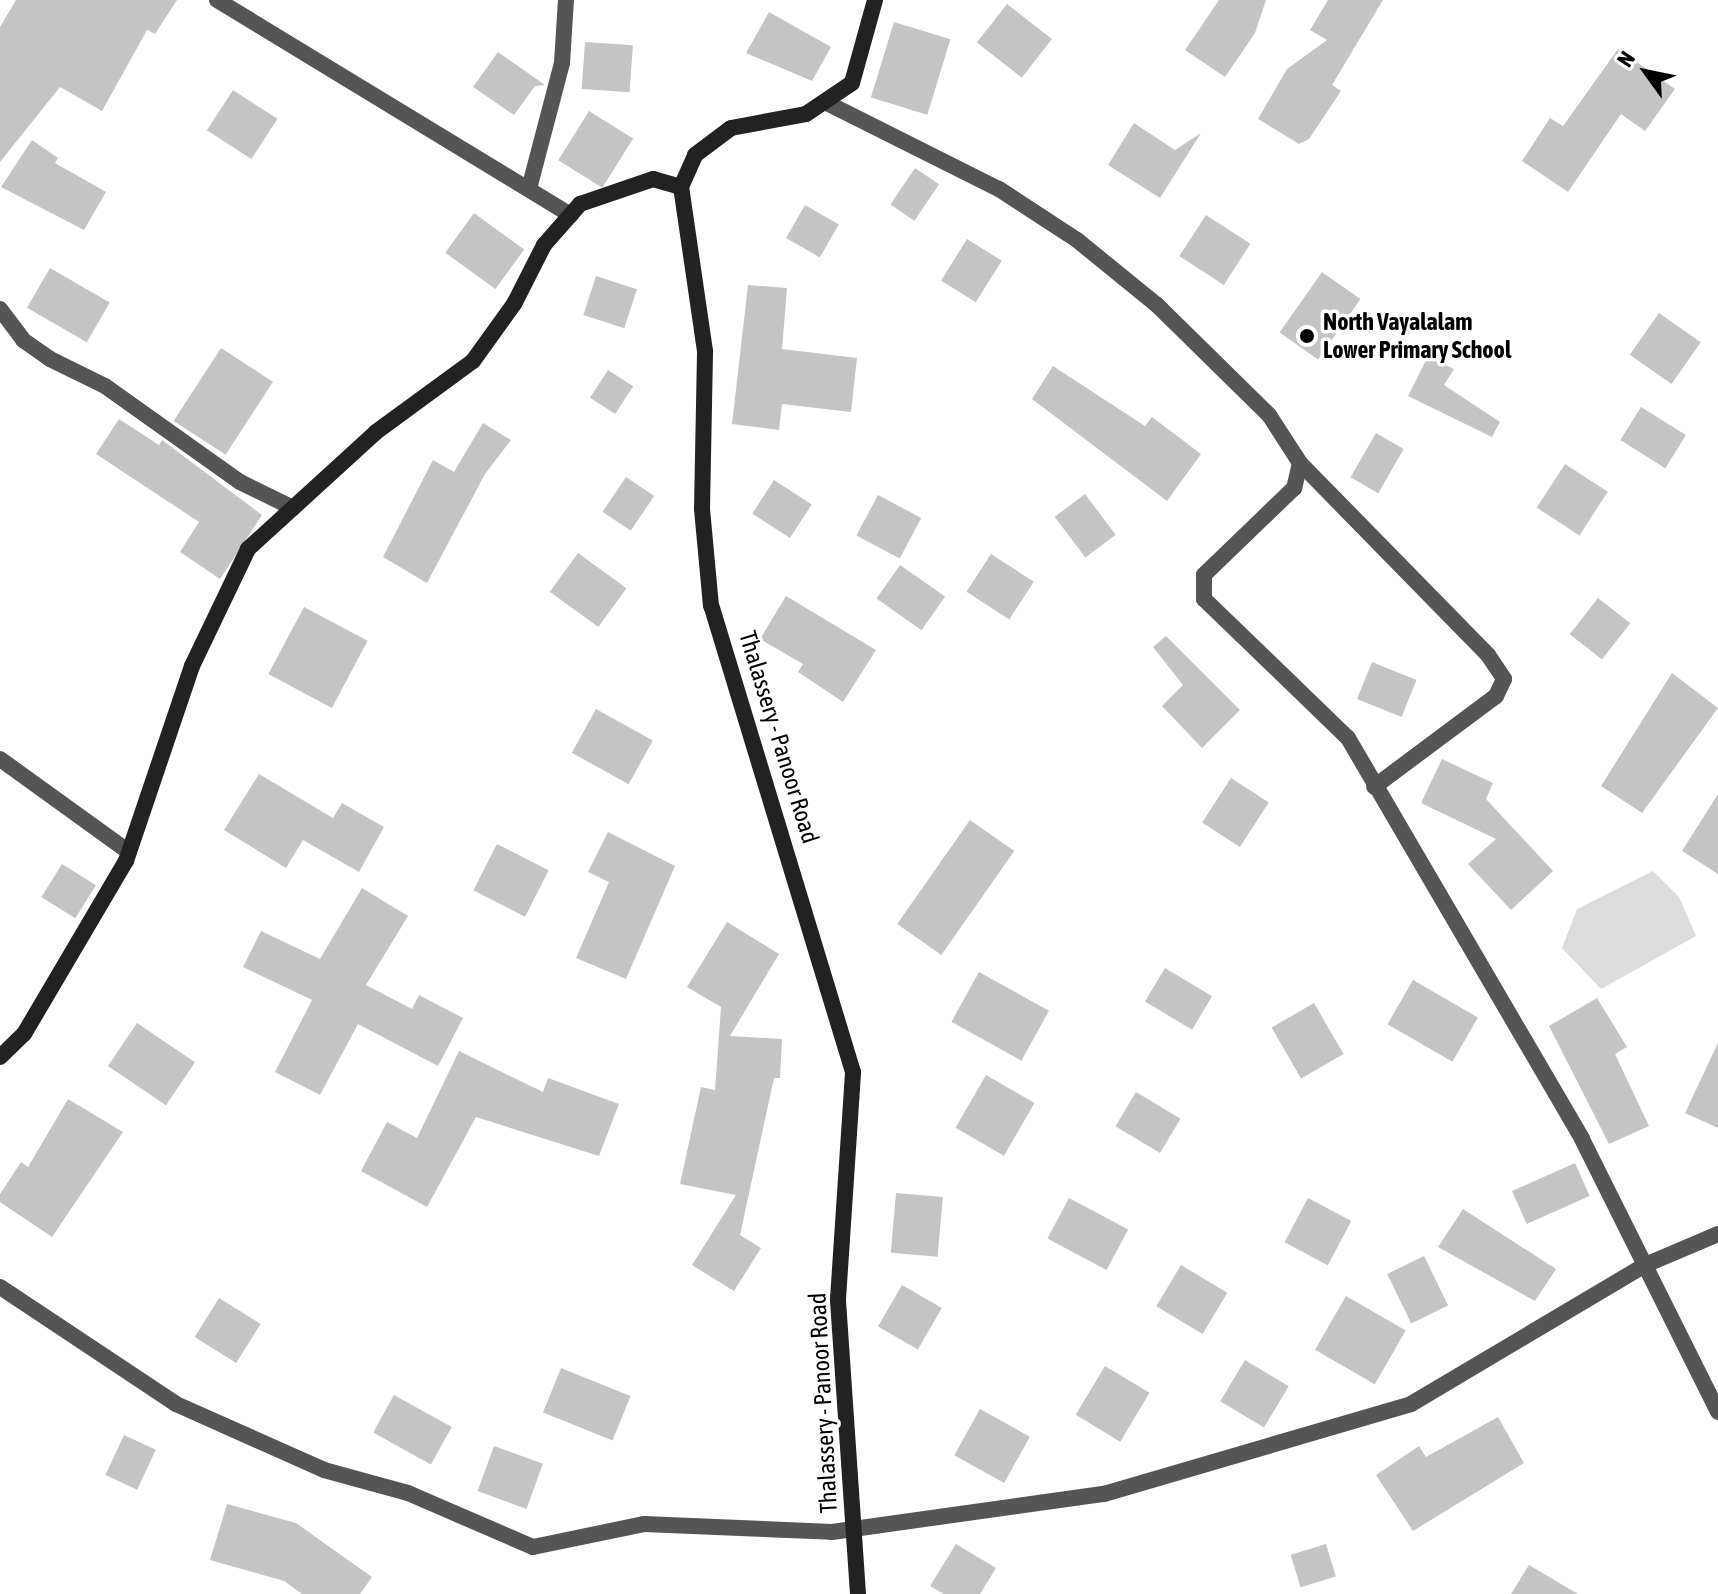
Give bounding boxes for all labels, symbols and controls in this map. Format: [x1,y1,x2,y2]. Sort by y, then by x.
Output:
north arrow [1606,32,1686,112]
text: N [1611,46,1640,71]
place label: North Vayalalam Lower Primary School [1323,308,1511,364]
marker: North Vayalalam Lower Primary School [1298,327,1316,345]
street label: Thalassery - Panoor Road [733,627,825,847]
street label: Thalassery - Panoor Road [803,1292,843,1514]

